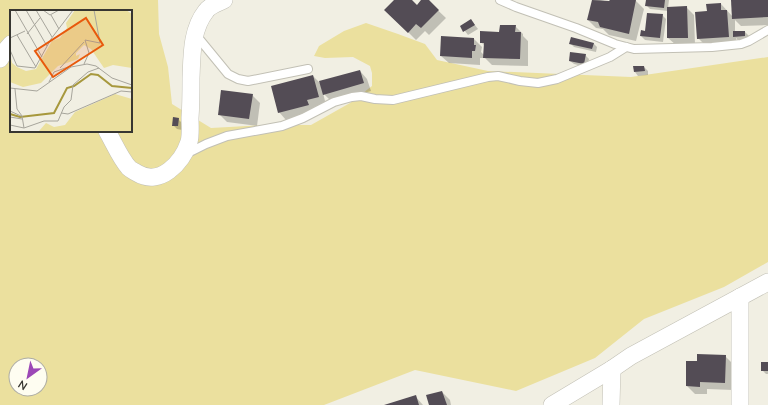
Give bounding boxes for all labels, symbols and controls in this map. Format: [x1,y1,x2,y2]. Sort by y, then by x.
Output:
inset map [10,10,132,132]
north arrow [8,357,48,397]
text: N [15,376,30,393]

